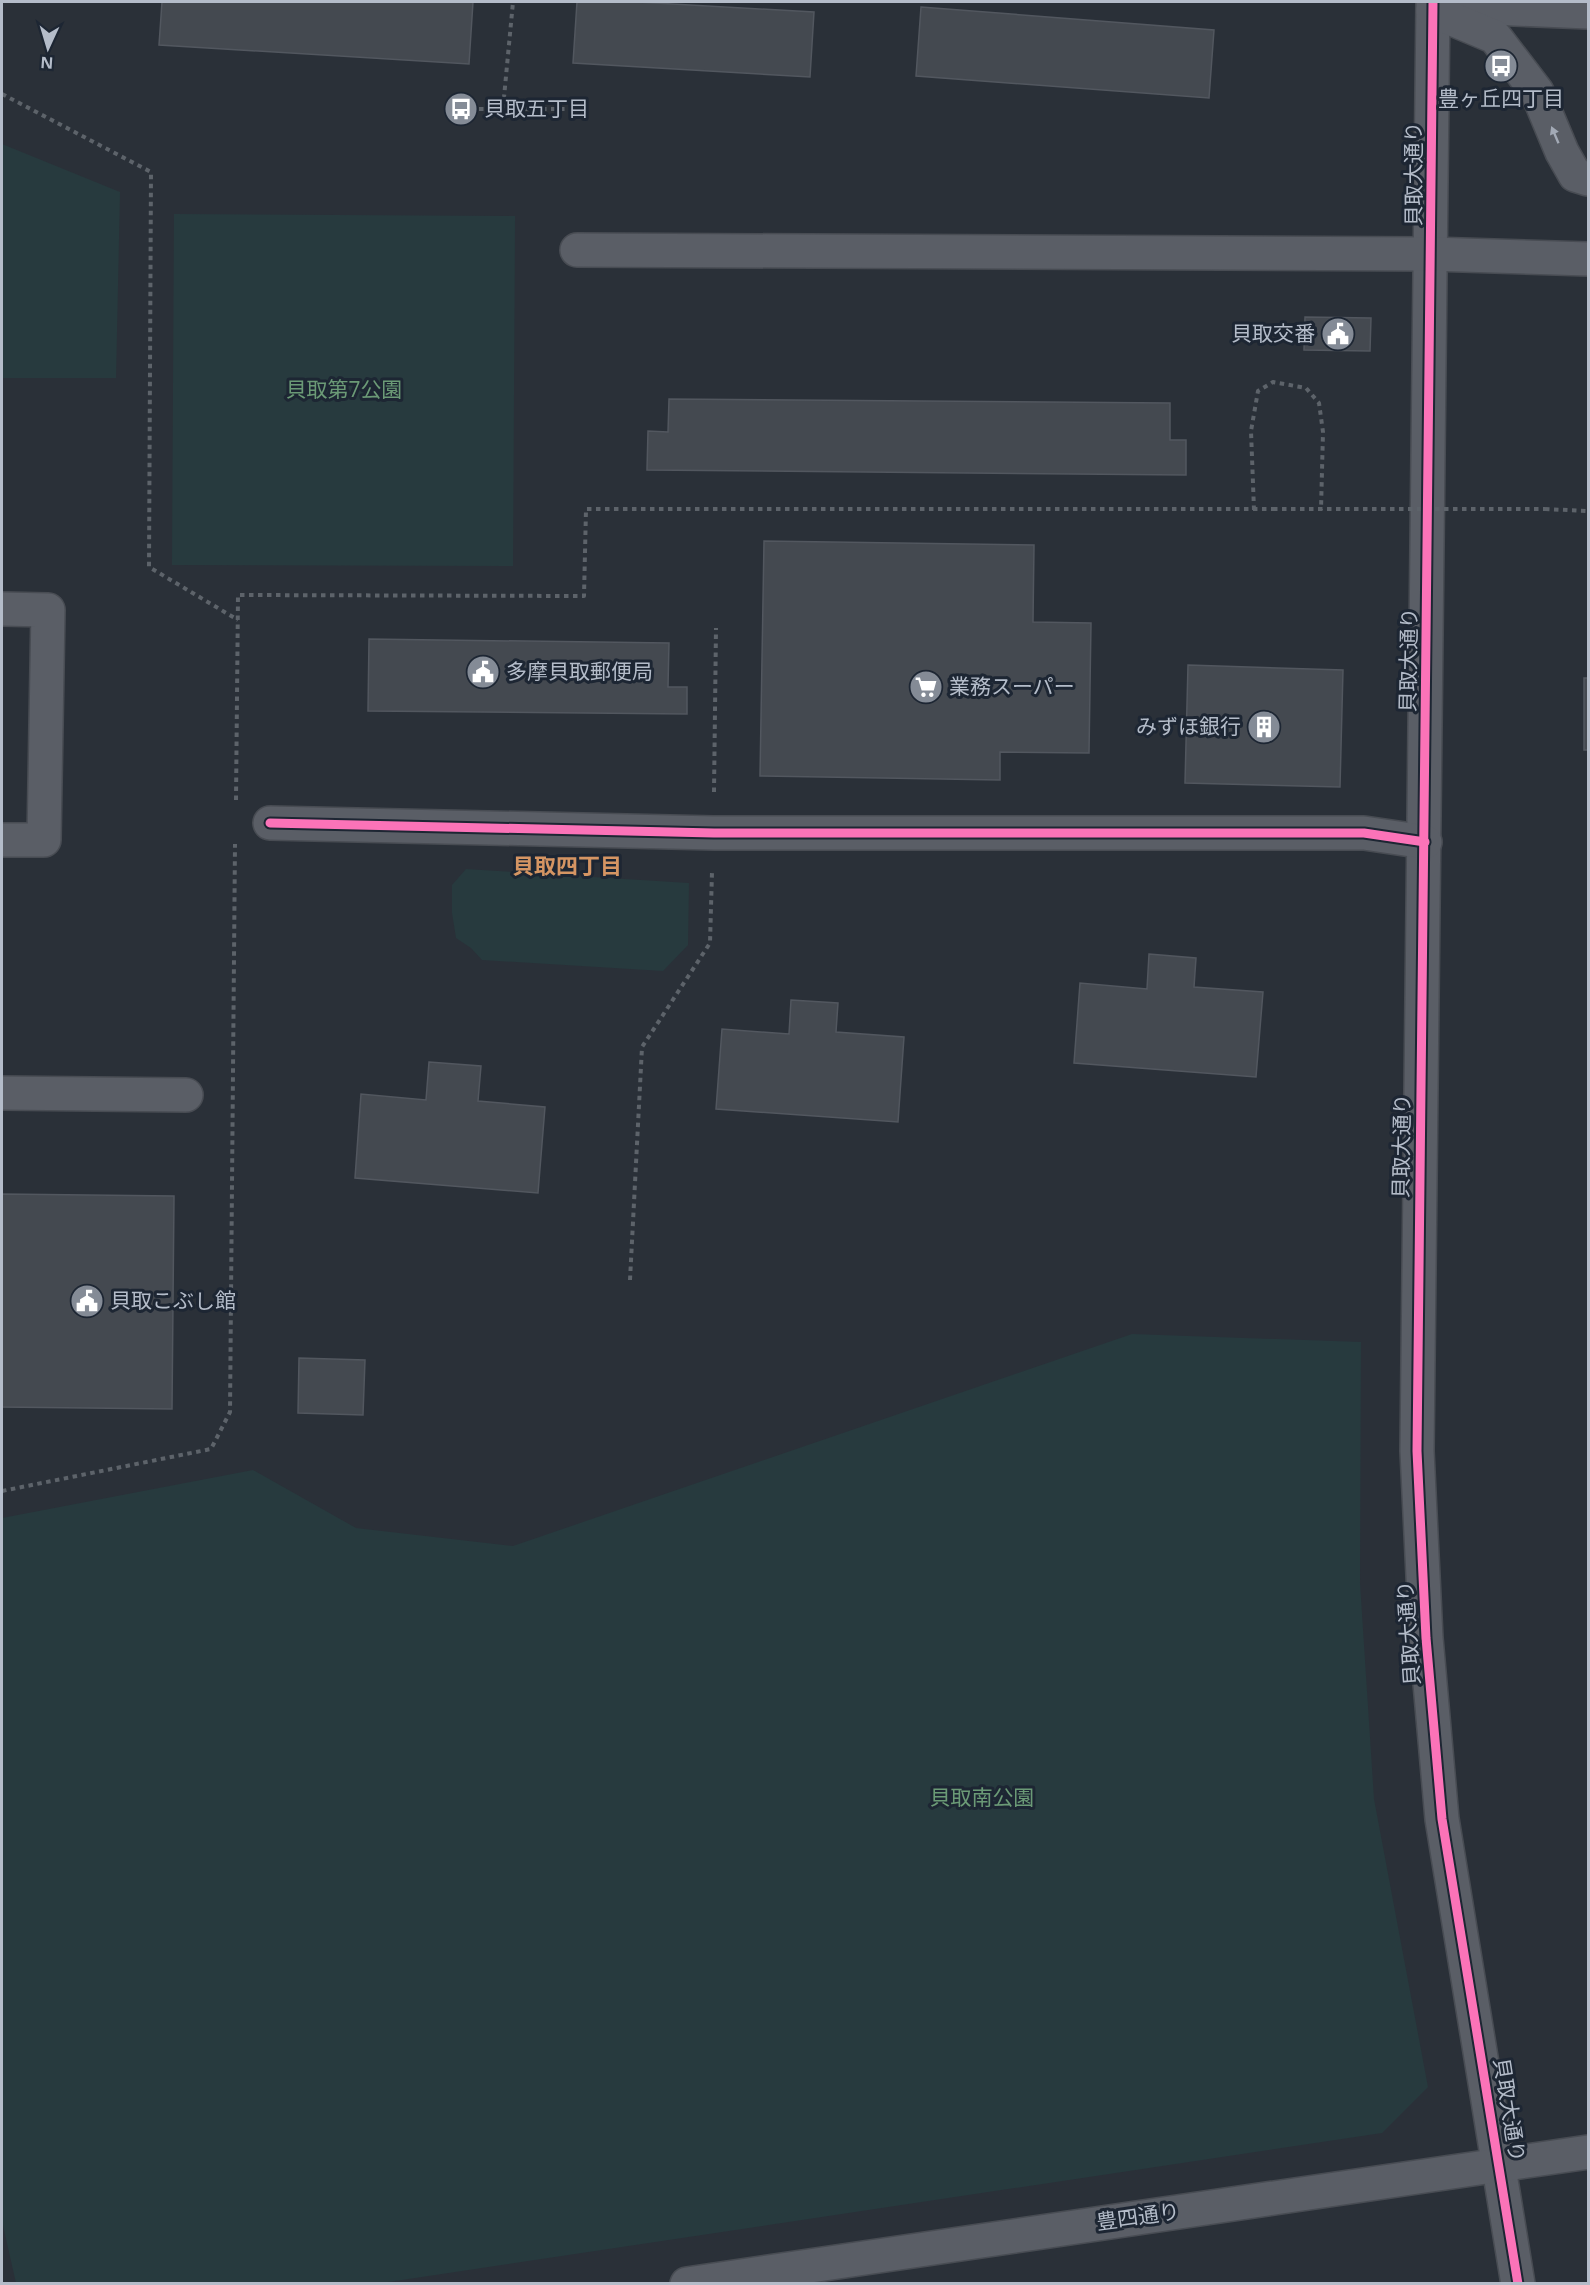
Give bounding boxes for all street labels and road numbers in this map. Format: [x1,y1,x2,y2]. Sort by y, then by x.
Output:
street label: 貝取大通り [1399,122,1427,227]
street label: 貝取大通り [1393,607,1423,713]
street label: 貝取大通り [1386,1093,1416,1199]
street label: 貝取大通り [1390,1580,1426,1686]
street label: 貝取大通り [1488,2056,1532,2164]
street label: 豊四通り [1094,2196,1181,2236]

